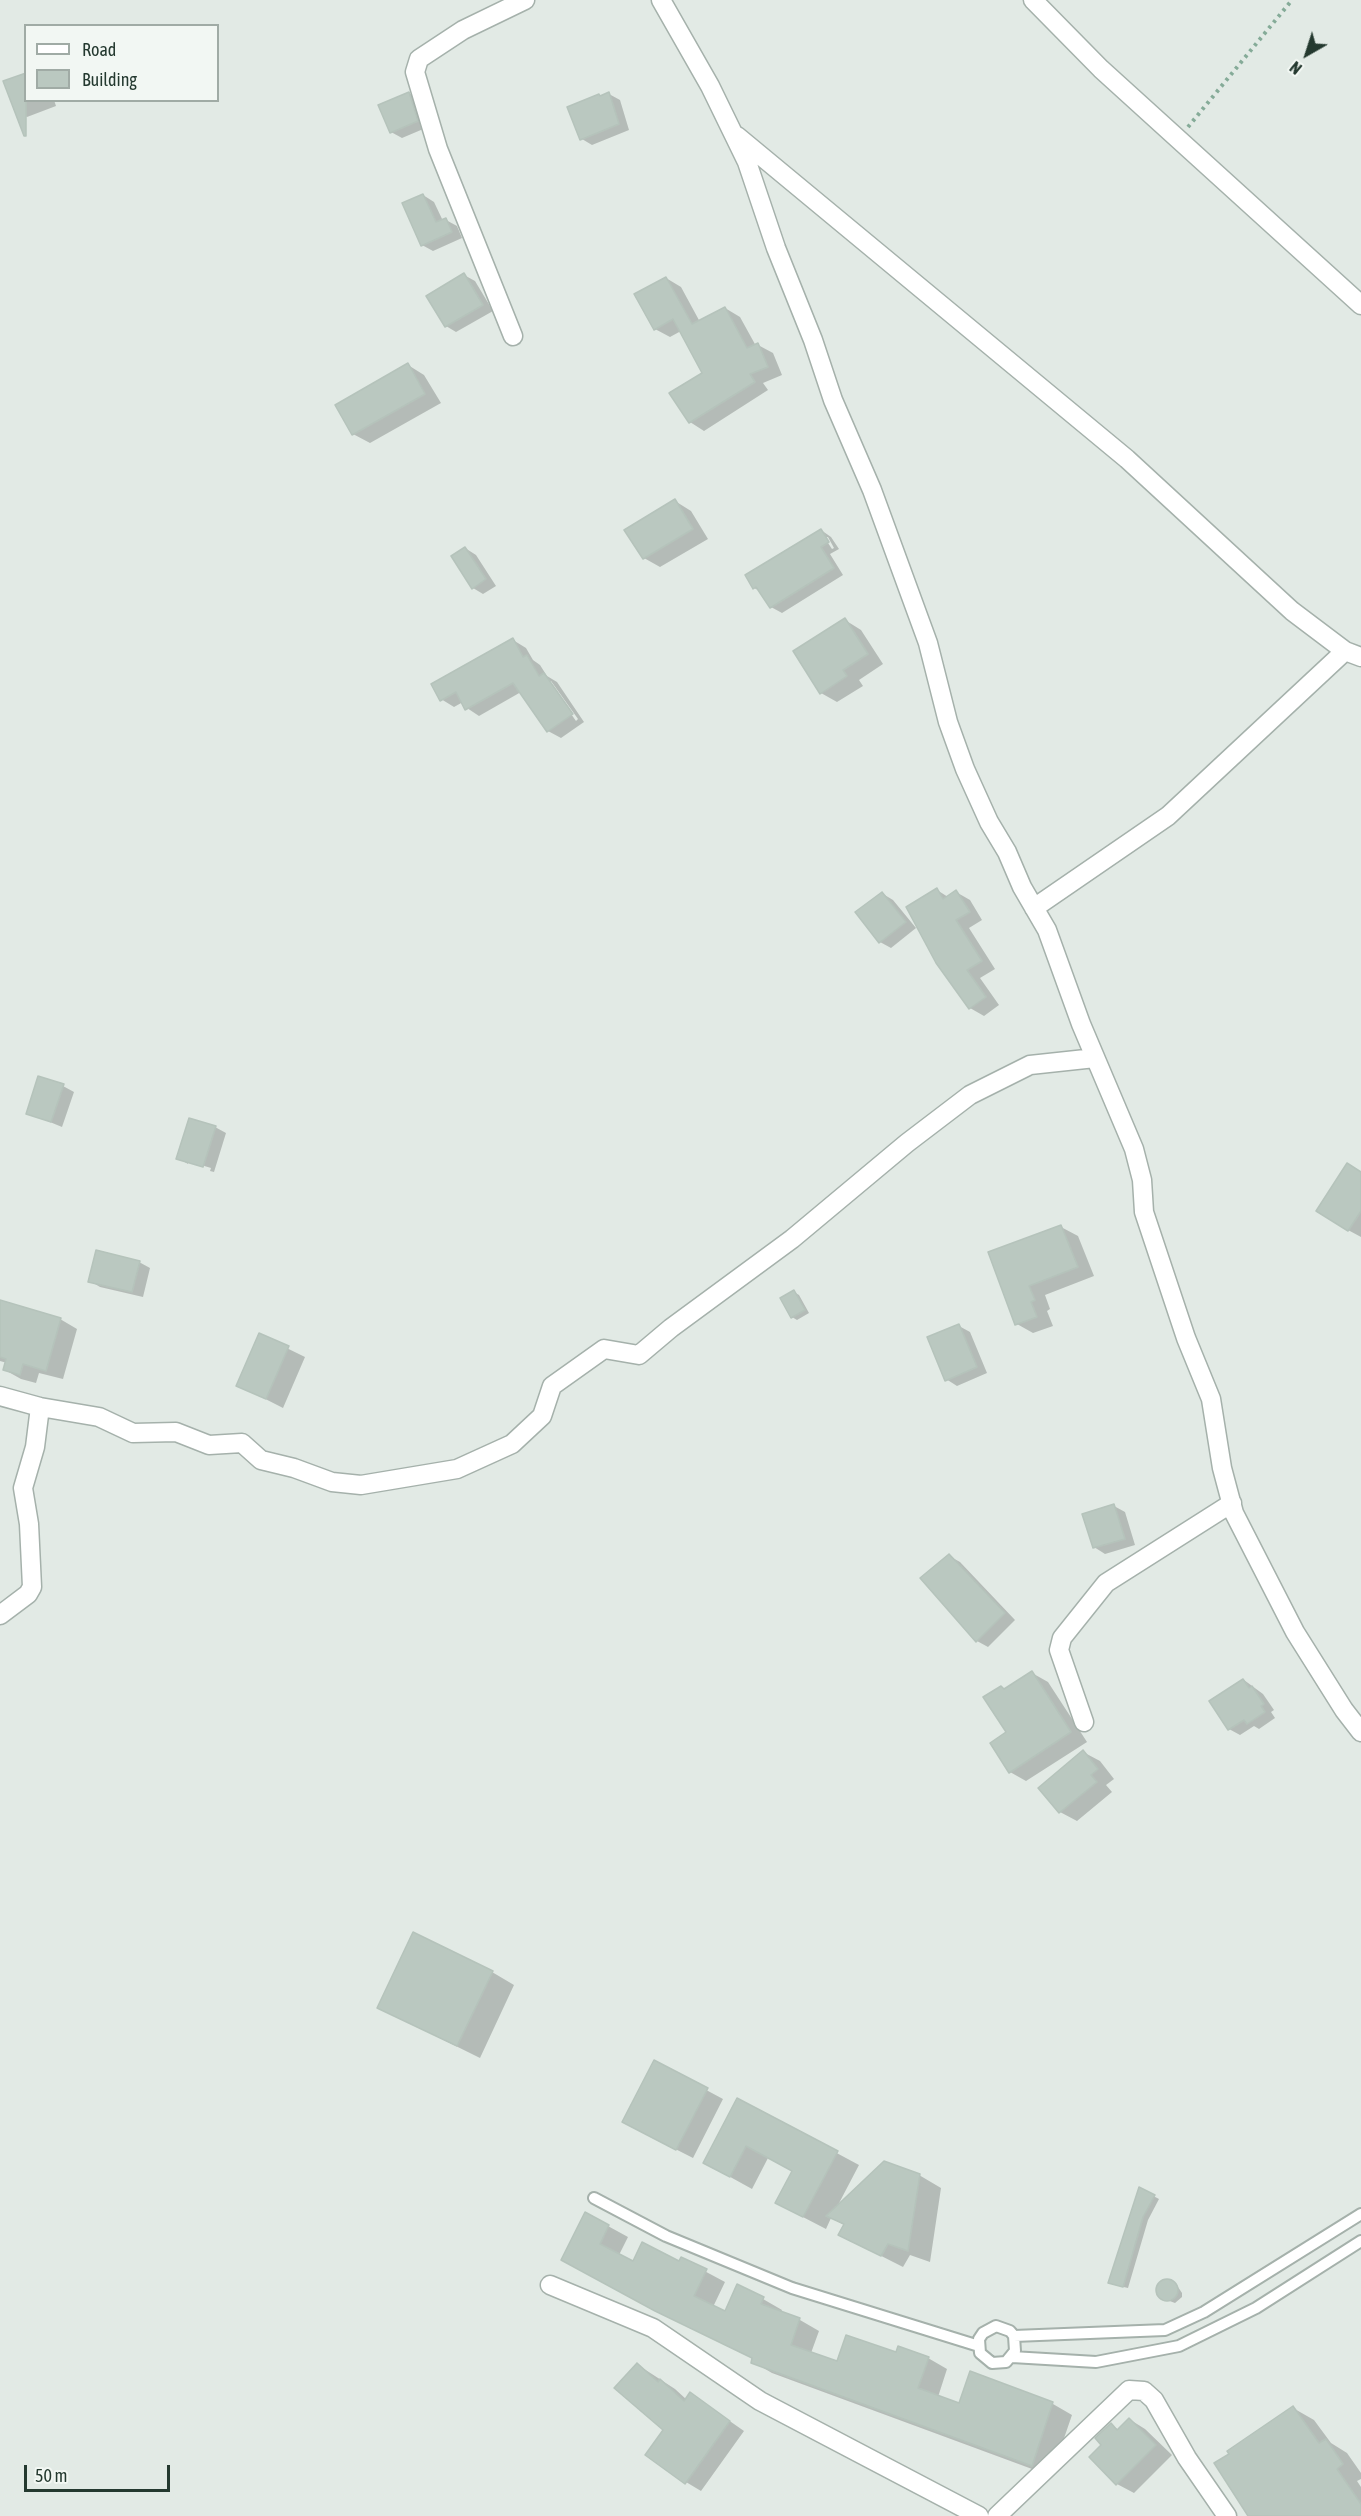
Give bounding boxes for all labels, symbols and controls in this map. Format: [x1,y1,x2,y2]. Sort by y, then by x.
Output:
legend [24,24,219,102]
north arrow [1277,24,1337,84]
text: Road [82,39,116,60]
text: N [1286,58,1305,78]
text: Building [82,69,137,90]
scale bar [27,2453,172,2491]
text: 50 m [35,2465,67,2486]

